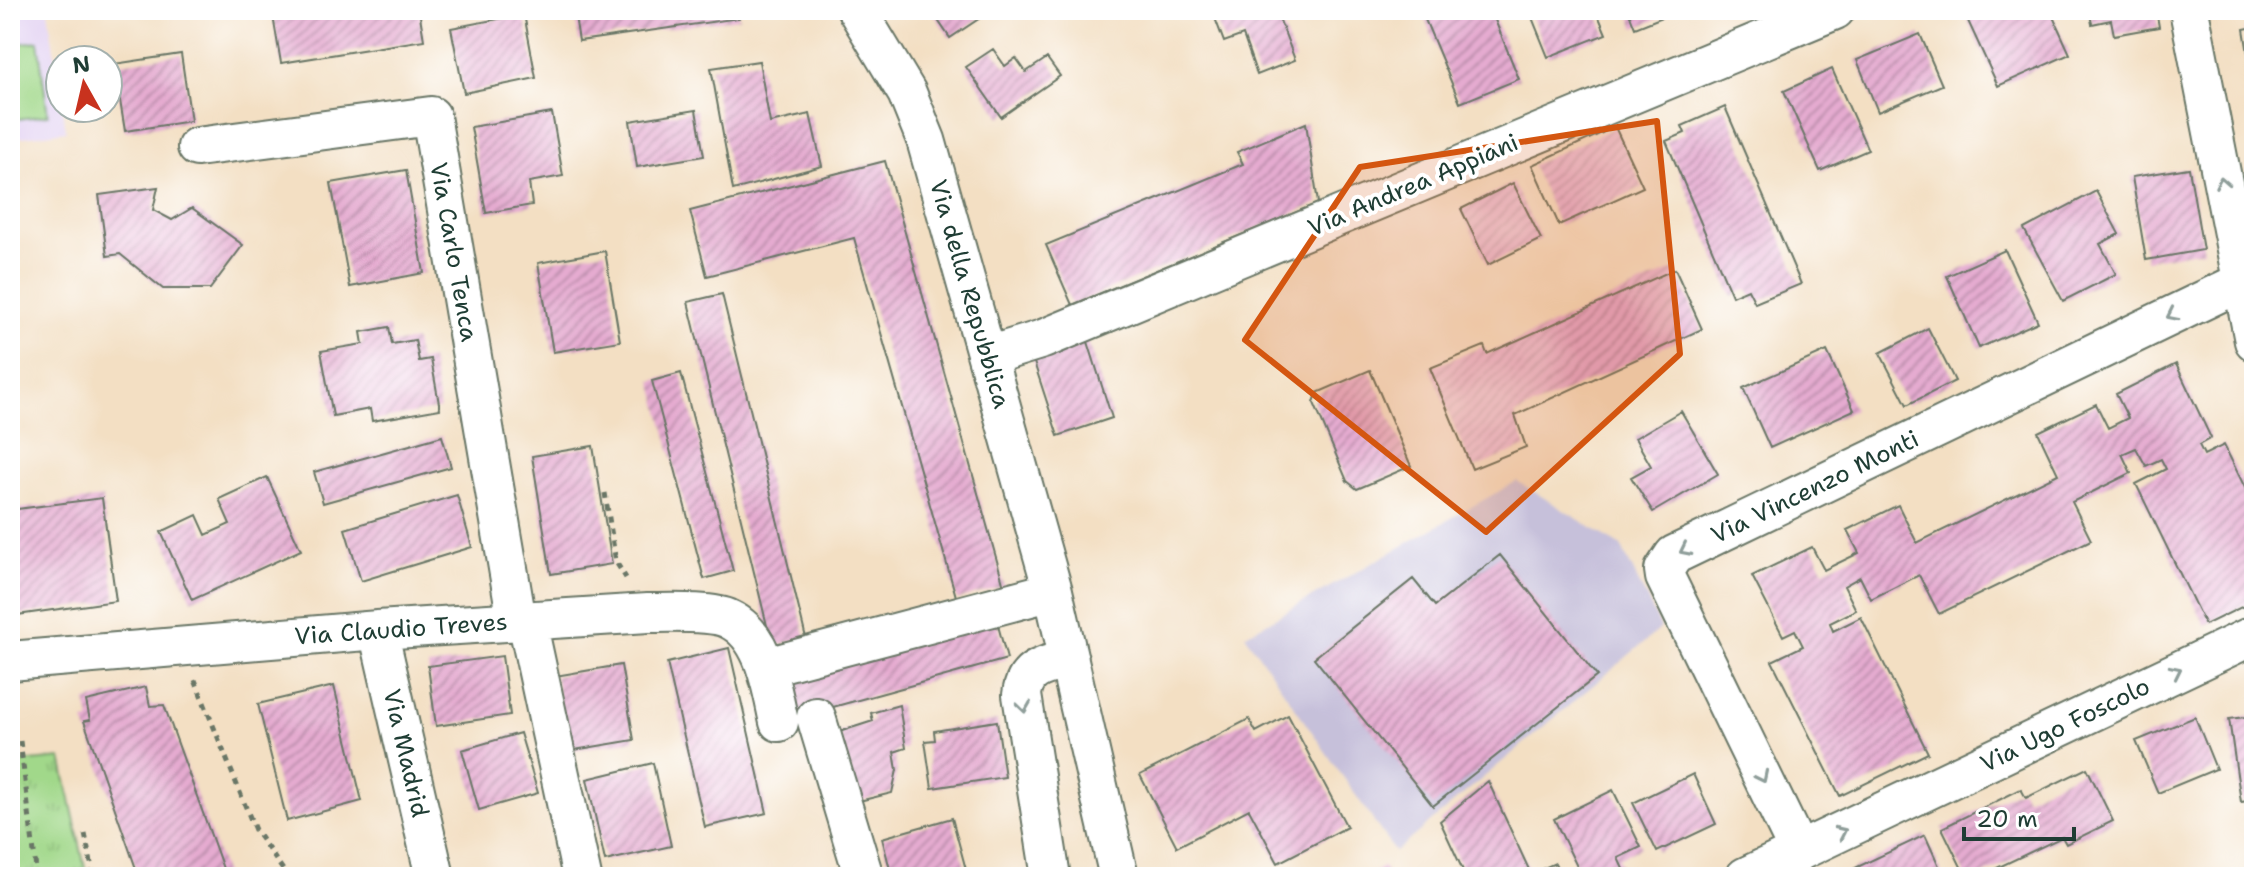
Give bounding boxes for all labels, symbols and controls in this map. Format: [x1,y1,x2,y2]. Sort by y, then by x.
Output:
north arrow [44,44,124,124]
text: N [71,49,92,80]
street label: Via Andrea Appiani [1303,126,1523,244]
street label: Via Carlo Tenca [422,160,486,344]
one-way arrow [2215,175,2232,188]
street label: Via della Repubblica [922,176,1018,412]
one-way arrow [2165,305,2180,321]
street label: Via Vincenzo Monti [1706,423,1924,551]
one-way arrow [1679,540,1694,555]
street label: Via Claudio Treves [293,606,509,652]
one-way arrow [2168,665,2183,681]
street label: Via Ugo Foscolo [1975,670,2155,780]
street label: Via Madrid [376,686,436,820]
one-way arrow [1015,701,1032,714]
one-way arrow [1752,768,1768,783]
scale bar [1964,791,2074,841]
text: 20 m [1976,803,2038,835]
one-way arrow [1833,826,1847,842]

